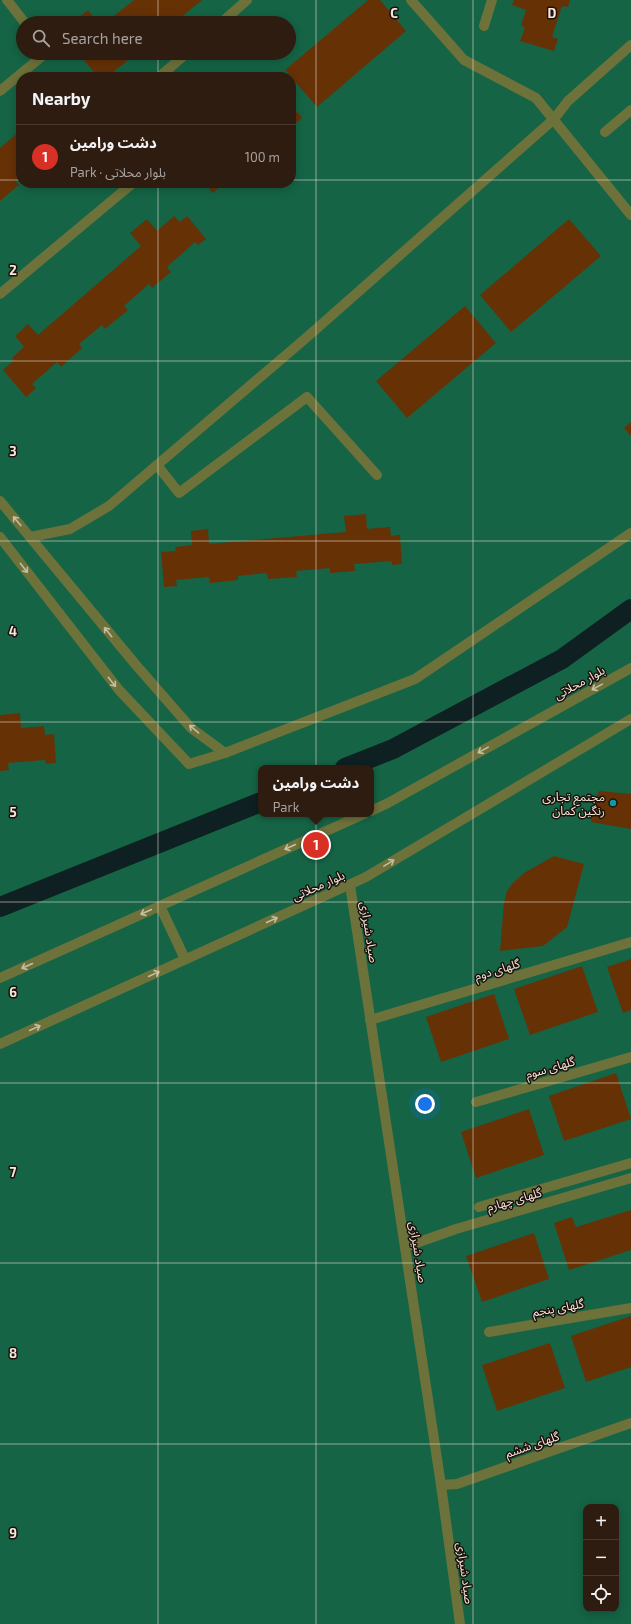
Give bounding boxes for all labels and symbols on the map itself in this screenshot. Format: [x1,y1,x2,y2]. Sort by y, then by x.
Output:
text: C [390,5,398,21]
text: D [548,5,557,21]
text: 2 [9,262,17,278]
text: 3 [9,443,17,459]
one-way arrow [12,515,21,526]
one-way arrow [20,562,28,573]
text: 4 [9,623,17,639]
one-way arrow [104,626,113,637]
street label: بلوار محلاتی [551,662,607,703]
one-way arrow [108,676,116,687]
one-way arrow [591,683,603,691]
one-way arrow [188,725,199,734]
one-way arrow [477,746,489,754]
place label: مجتمع تجاری رنگین کمان [542,789,605,818]
marker: مجتمع تجاری رنگین کمان [608,798,618,808]
text: 5 [9,804,17,820]
pin: 1 [303,830,329,860]
one-way arrow [284,844,296,851]
one-way arrow [383,859,395,867]
street label: بلوار محلاتی [290,867,347,904]
street label: صیاد شیرازی [357,900,382,964]
one-way arrow [140,909,152,916]
one-way arrow [266,916,278,923]
street label: گلهای دوم [473,955,523,985]
one-way arrow [22,963,34,970]
one-way arrow [147,970,159,977]
text: 6 [9,984,17,1000]
one-way arrow [29,1024,41,1031]
street label: گلهای سوم [524,1053,578,1084]
your location [415,1094,435,1114]
text: 7 [10,1164,17,1180]
street label: گلهای چهارم [485,1184,545,1216]
street label: صیاد شیرازی [406,1220,431,1284]
street label: گلهای پنجم [531,1295,586,1321]
text: 8 [9,1345,17,1361]
street label: گلهای ششم [503,1428,563,1463]
text: 9 [9,1525,17,1541]
street label: صیاد شیرازی [454,1541,477,1605]

